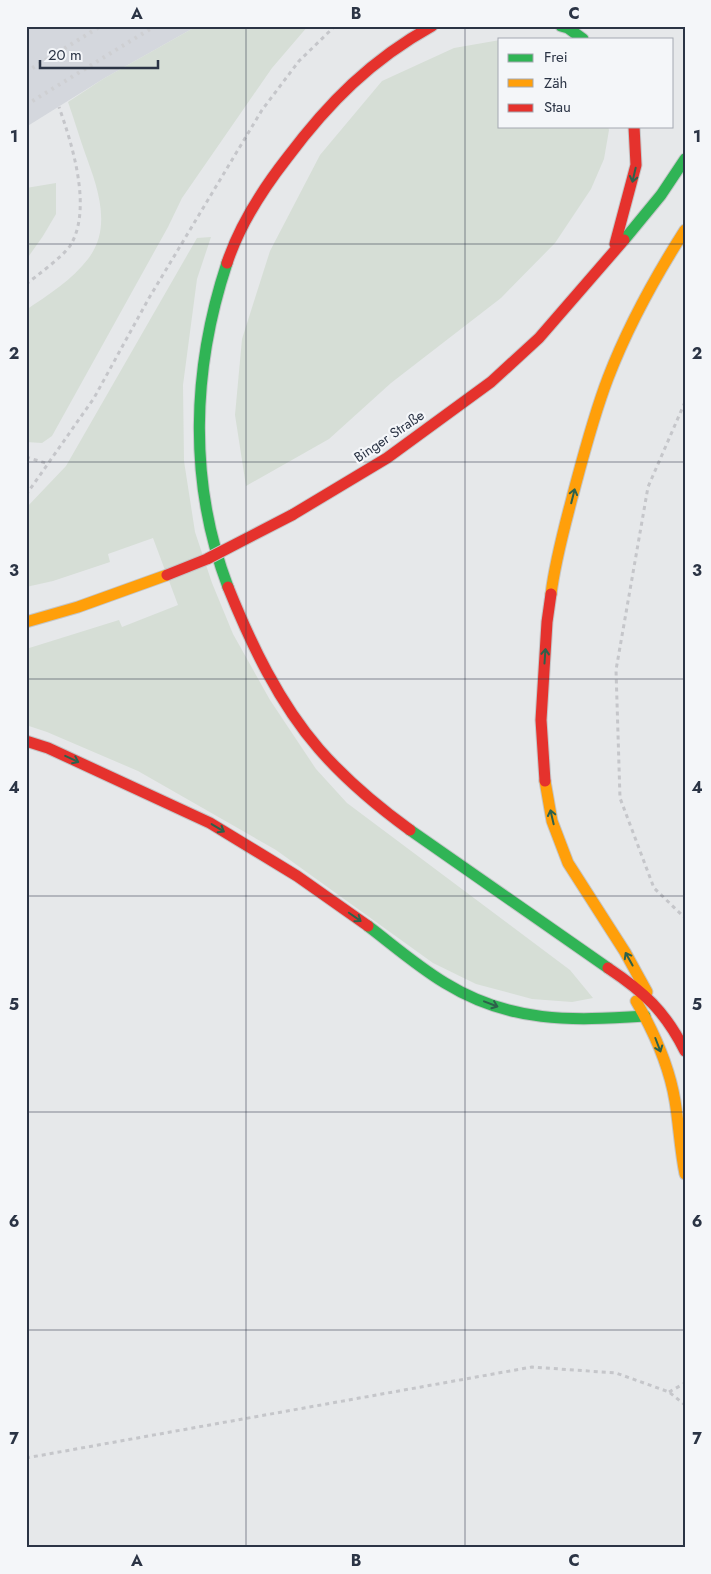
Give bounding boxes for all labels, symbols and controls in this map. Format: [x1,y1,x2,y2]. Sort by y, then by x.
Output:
text: A [130,2,143,25]
text: B [351,2,361,25]
text: C [568,2,580,25]
scale bar [40,38,158,70]
legend [498,38,674,128]
text: 20 m [48,44,82,66]
text: Frei [544,46,568,68]
text: Zäh [544,72,567,94]
text: Stau [544,96,571,118]
text: 1 [10,125,18,148]
text: 1 [693,125,701,148]
one-way arrow [628,166,638,182]
text: 2 [9,342,19,365]
text: 2 [692,342,702,365]
street label: Binger Straße [350,405,428,467]
one-way arrow [569,489,578,505]
text: 3 [9,559,19,582]
text: 3 [692,559,702,582]
one-way arrow [540,648,549,664]
one-way arrow [64,754,79,764]
text: 4 [8,776,20,799]
text: 4 [691,776,703,799]
one-way arrow [547,810,556,826]
one-way arrow [211,824,225,834]
one-way arrow [347,912,361,922]
one-way arrow [624,952,634,967]
text: 5 [9,993,19,1016]
text: 5 [692,993,702,1016]
one-way arrow [483,1000,498,1009]
one-way arrow [654,1037,663,1052]
text: 6 [9,1210,19,1233]
text: 6 [692,1210,702,1233]
text: 7 [9,1427,19,1450]
text: 7 [692,1427,702,1450]
text: A [130,1549,143,1572]
text: B [351,1549,361,1572]
text: C [568,1549,580,1572]

